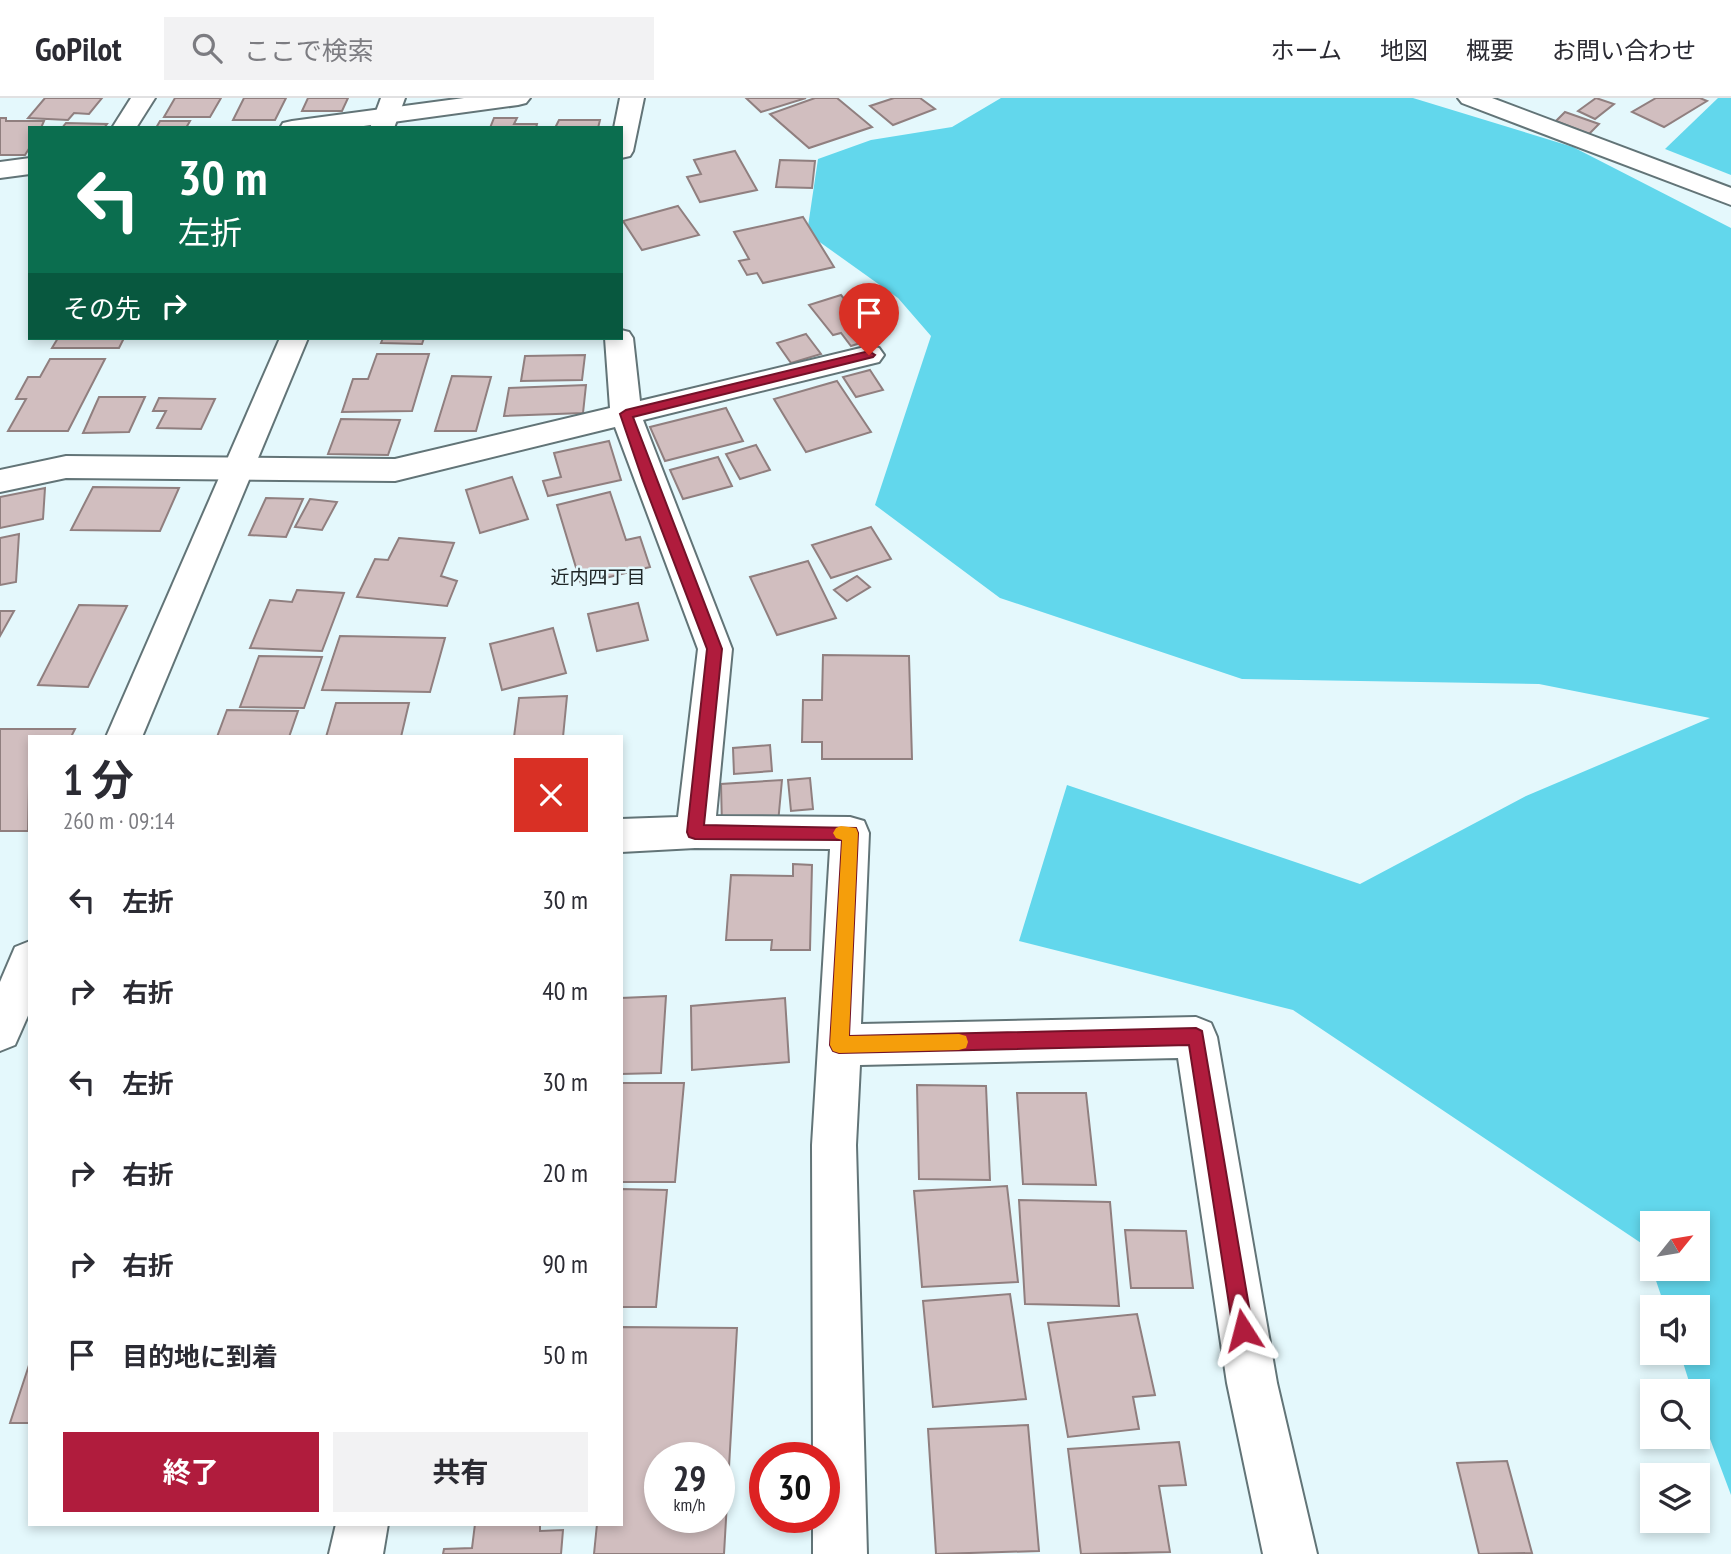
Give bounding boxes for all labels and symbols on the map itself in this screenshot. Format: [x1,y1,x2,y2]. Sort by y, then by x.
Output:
pin [839,283,899,355]
district label: 近内四丁目 [550,565,646,589]
north arrow [1640,1211,1710,1281]
position arrow [1206,1293,1280,1367]
speed limit sign: 30 [749,1442,840,1533]

